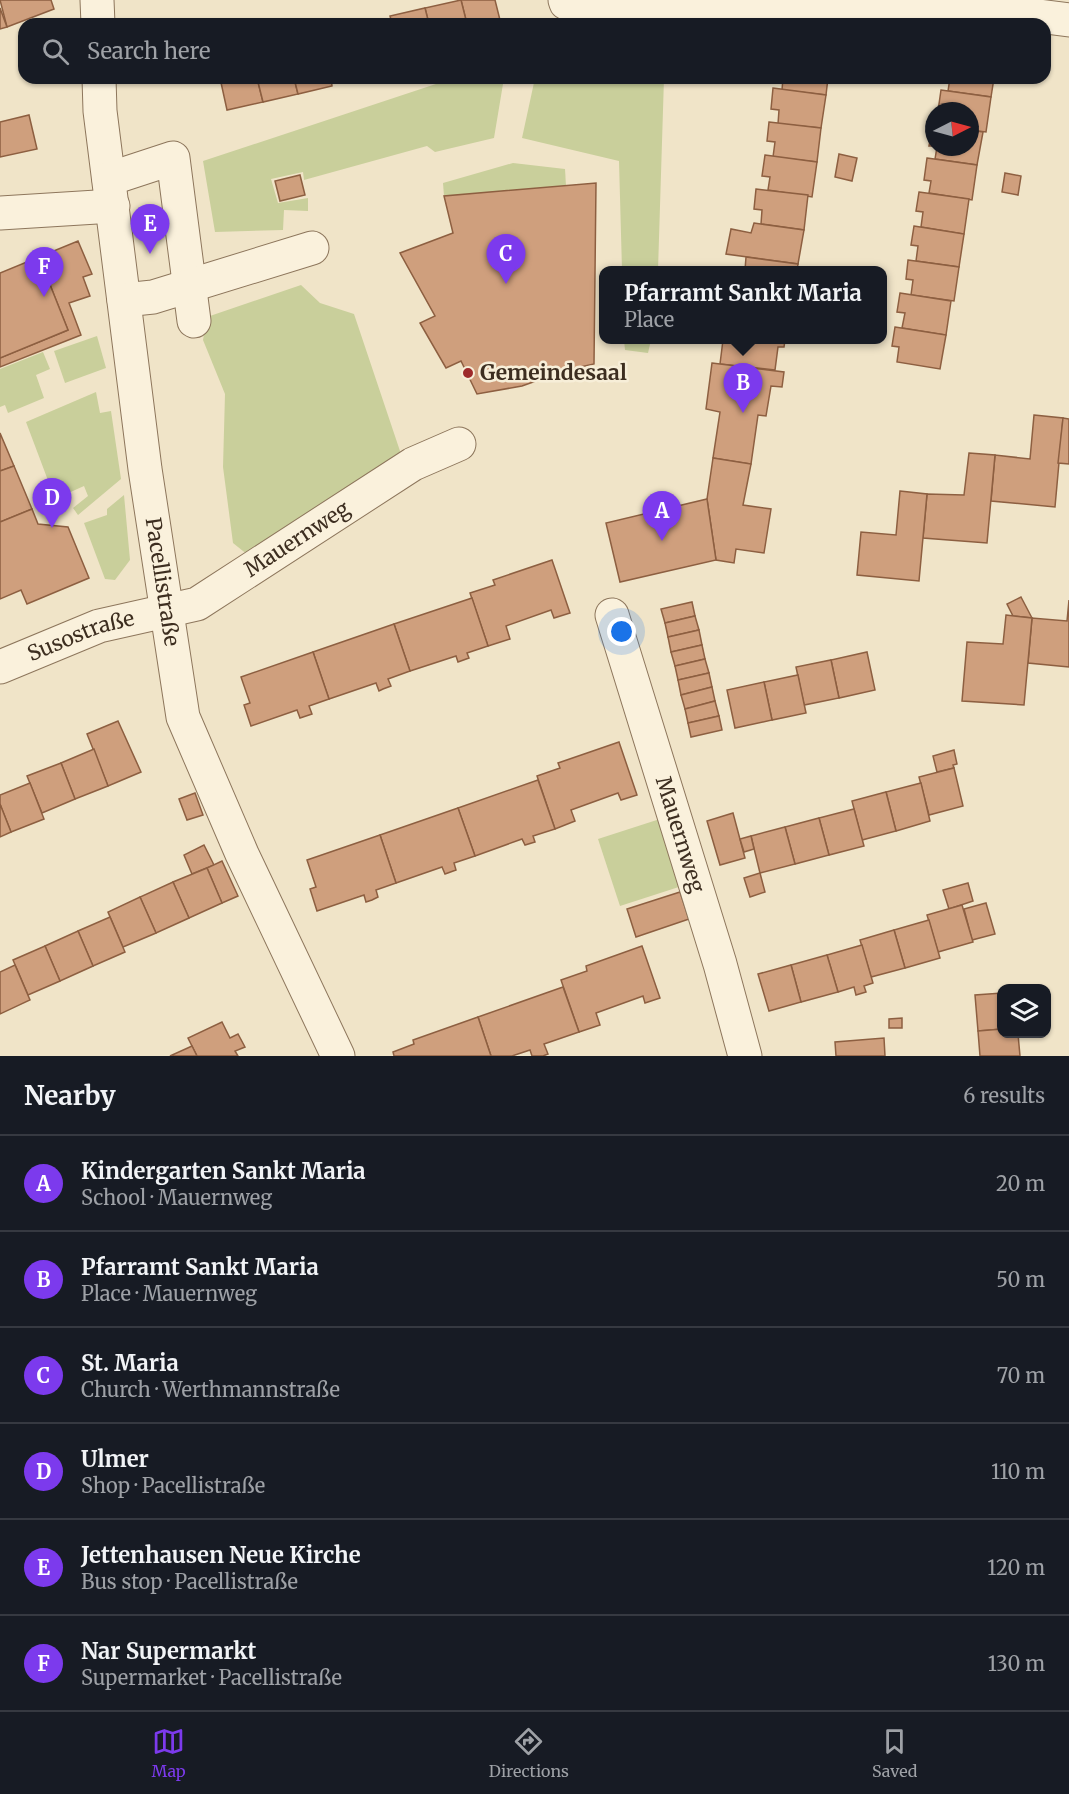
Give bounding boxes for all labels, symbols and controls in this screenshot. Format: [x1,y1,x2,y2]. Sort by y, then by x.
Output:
search box [18,18,1051,84]
icon: search [39,35,72,68]
text: Search here [87,37,210,65]
north arrow [925,102,979,156]
pin: E [130,204,170,254]
pin: C [486,234,526,284]
pin: F [24,248,63,297]
popup [599,266,887,344]
text: Pfarramt Sankt Maria [624,279,862,307]
text: Place [624,307,674,332]
place label: Gemeindesaal [480,359,627,386]
pin: B [724,364,762,413]
marker: Gemeindesaal [461,366,475,380]
pin: D [32,478,72,528]
pin: A [642,492,682,541]
street label: Mauernweg [239,494,355,583]
street label: Pacellistraße [140,516,186,648]
street label: Susostraße [23,604,137,667]
your location [607,617,636,646]
street label: Mauernweg [650,773,711,896]
map controls [997,984,1051,1038]
button: layers [997,984,1051,1038]
text: Nearby [24,1079,116,1112]
text: 6 results [963,1083,1045,1108]
text: Kindergarten Sankt Maria [81,1157,366,1185]
text: A [36,1171,51,1196]
text: 20 m [996,1171,1045,1196]
text: School · Mauernweg [81,1185,272,1210]
text: Pfarramt Sankt Maria [81,1253,319,1281]
text: B [37,1267,50,1292]
text: 50 m [996,1267,1045,1292]
text: Place · Mauernweg [81,1281,257,1306]
text: St. Maria [81,1349,179,1377]
text: C [37,1363,50,1388]
text: 70 m [997,1363,1045,1388]
text: Church · Werthmannstraße [81,1377,340,1402]
text: Ulmer [81,1445,149,1473]
text: D [36,1459,51,1484]
text: 110 m [991,1459,1045,1484]
text: Shop · Pacellistraße [81,1473,265,1498]
text: Jettenhausen Neue Kirche [81,1541,361,1569]
text: E [37,1555,50,1580]
text: 120 m [987,1555,1045,1580]
text: Bus stop · Pacellistraße [81,1569,298,1594]
text: Nar Supermarkt [81,1637,256,1665]
text: F [37,1651,50,1676]
text: 130 m [988,1651,1045,1676]
text: Supermarket · Pacellistraße [81,1665,342,1690]
tab: Map [152,1725,186,1781]
tab: Directions [489,1725,569,1781]
tab: Saved [872,1725,917,1781]

